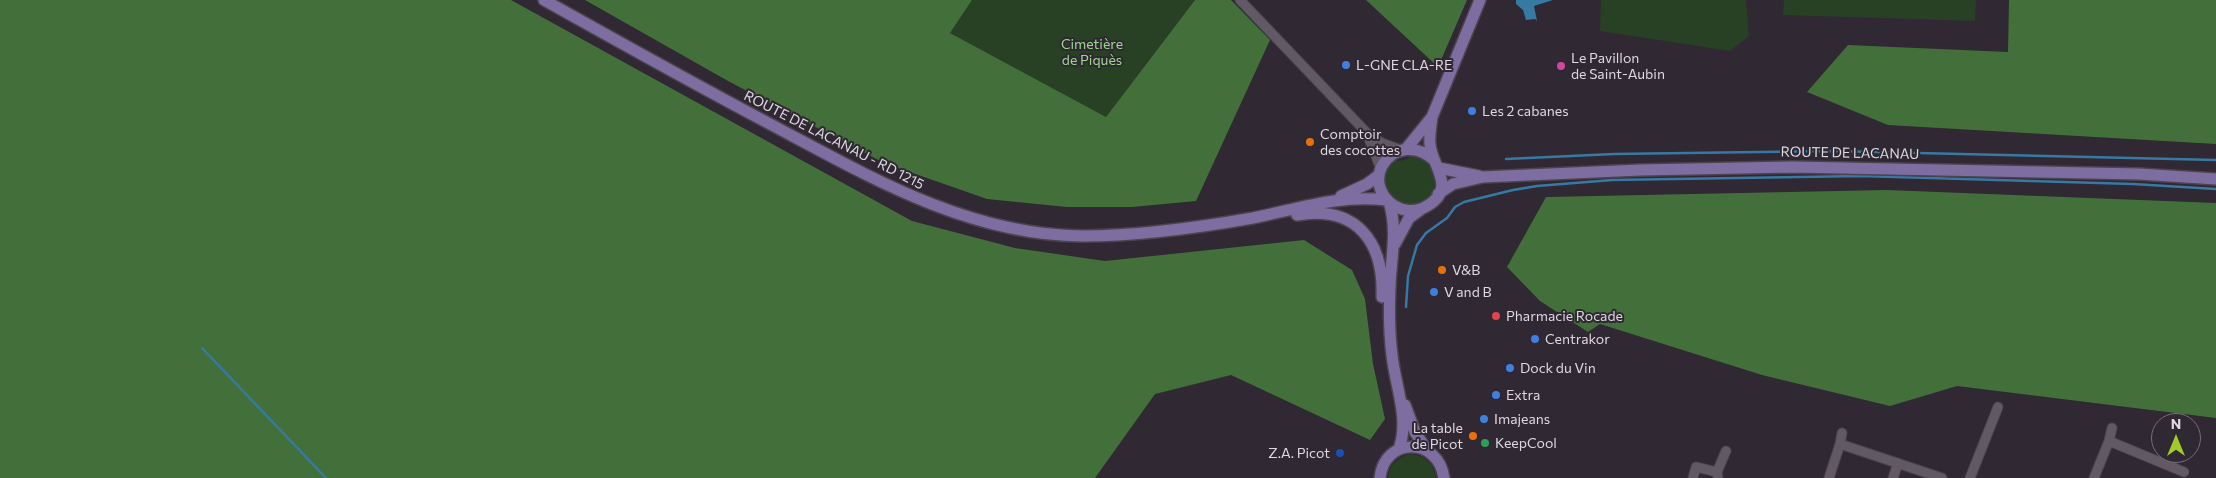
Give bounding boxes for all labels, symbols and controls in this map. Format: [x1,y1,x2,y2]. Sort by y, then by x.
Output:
park label: Cimetière de Piquès [1061,36,1123,68]
place label: Le Pavillon de Saint-Aubin [1571,50,1665,82]
place label: L-GNE CLA-RE [1356,57,1452,73]
marker: L-GNE CLA-RE [1340,59,1352,71]
marker: Le Pavillon de Saint-Aubin [1555,60,1567,72]
street label: ROUTE DE LACANAU - RD 1215 [741,87,927,193]
place label: Les 2 cabanes [1482,103,1569,119]
marker: Les 2 cabanes [1466,105,1478,117]
place label: Comptoir des cocottes [1320,126,1400,158]
marker: Comptoir des cocottes [1304,136,1316,148]
street label: ROUTE DE LACANAU [1781,143,1919,163]
place label: V&B [1452,262,1480,278]
marker: V&B [1436,264,1448,276]
place label: V and B [1444,284,1491,300]
marker: V and B [1428,286,1440,298]
place label: Pharmacie Rocade [1506,308,1623,324]
marker: Pharmacie Rocade [1490,310,1502,322]
place label: Centrakor [1545,331,1610,347]
marker: Centrakor [1529,333,1541,345]
place label: Dock du Vin [1520,360,1596,376]
marker: Dock du Vin [1504,362,1516,374]
place label: Extra [1506,387,1540,403]
marker: Extra [1490,389,1502,401]
place label: Imajeans [1494,411,1550,427]
marker: Imajeans [1478,413,1490,425]
north arrow [2151,413,2201,463]
text: N [2171,415,2181,432]
place label: La table de Picot [1412,420,1463,452]
marker: La table de Picot [1467,430,1479,442]
place label: KeepCool [1495,435,1557,451]
marker: KeepCool [1479,437,1491,449]
place label: Z.A. Picot [1268,445,1330,461]
marker: Z.A. Picot [1334,447,1346,459]

